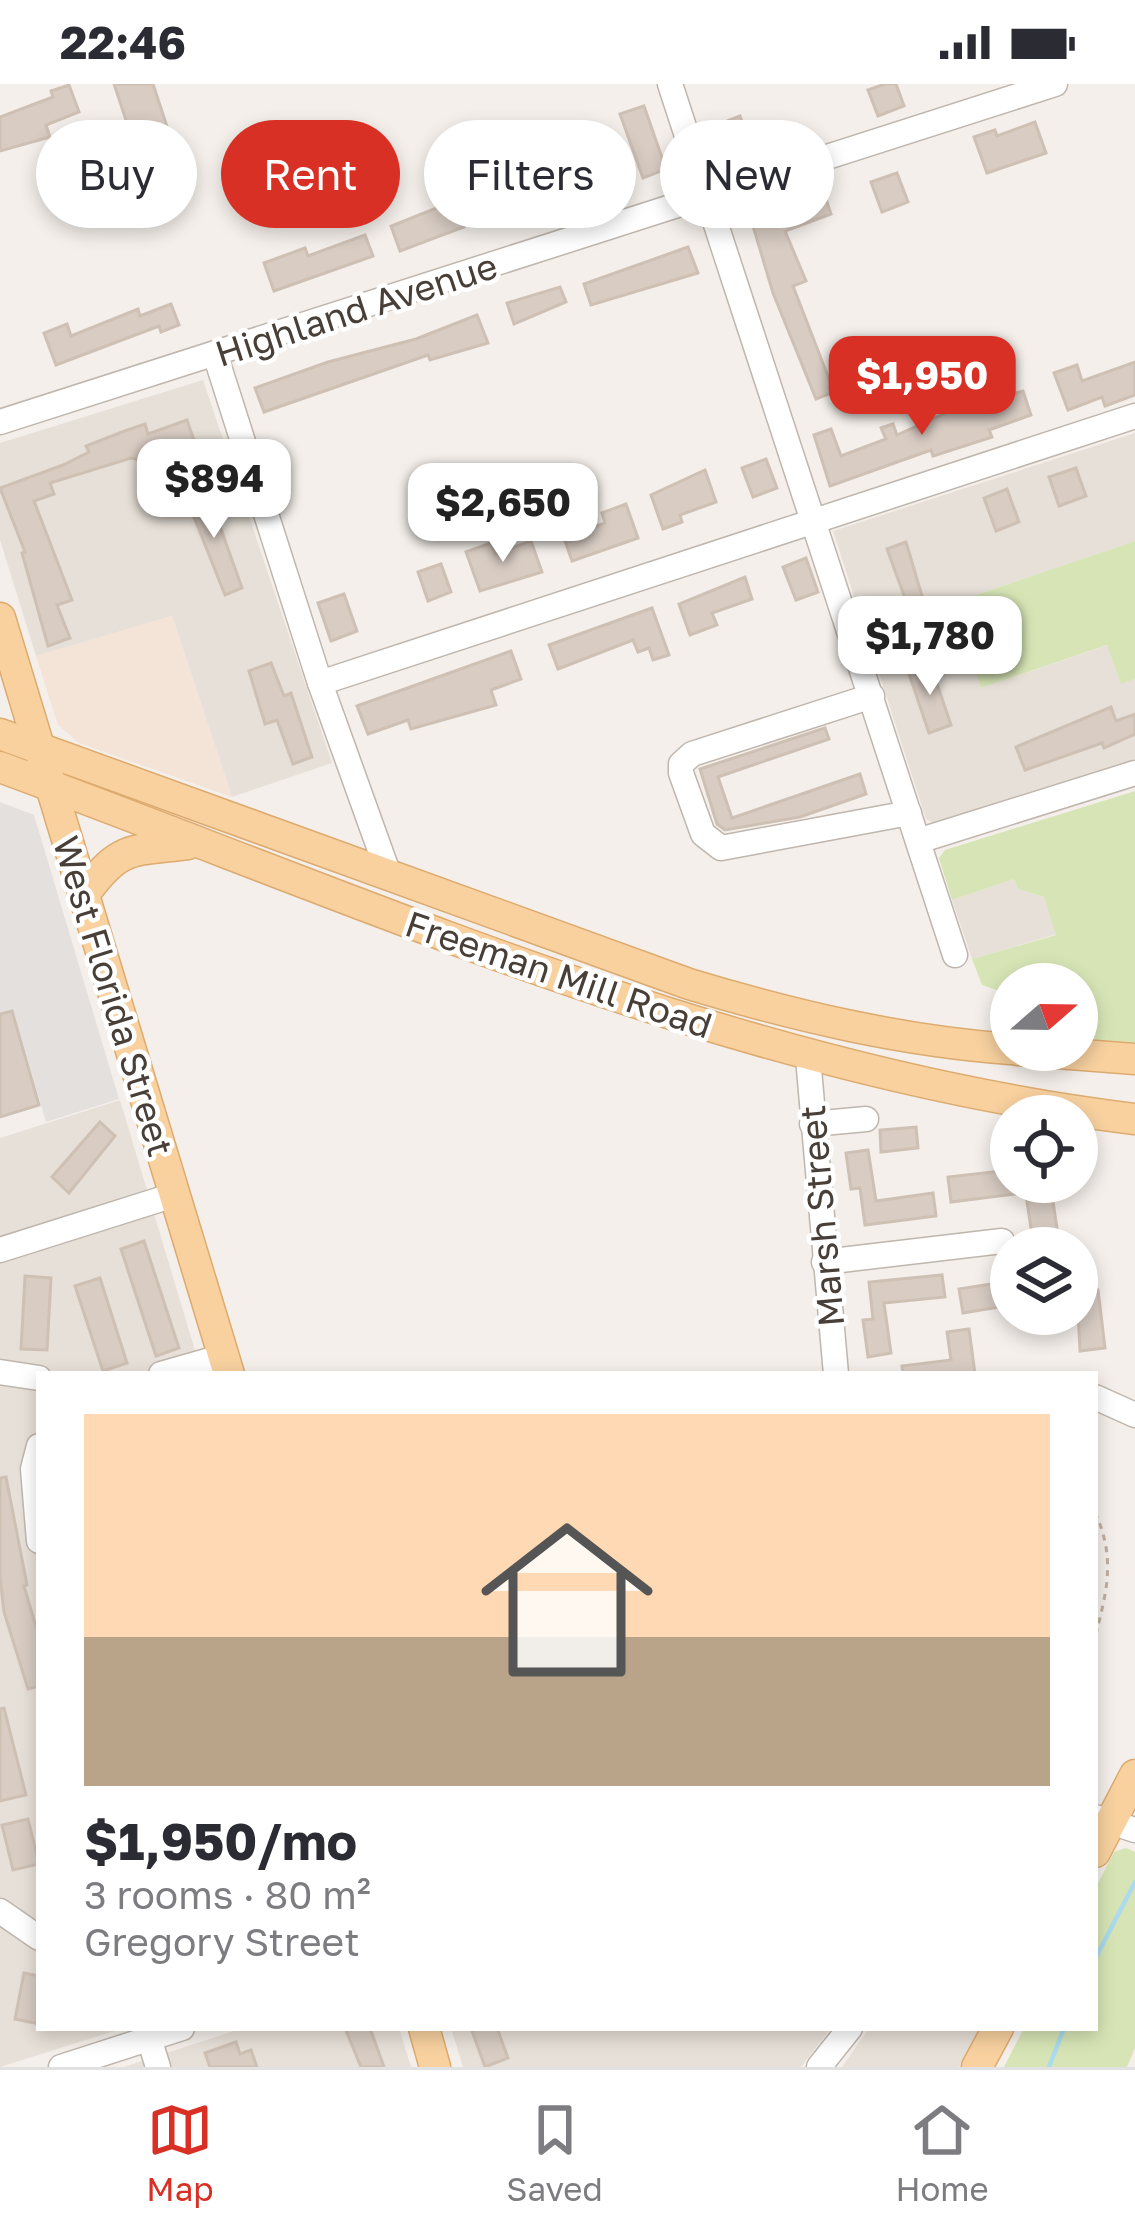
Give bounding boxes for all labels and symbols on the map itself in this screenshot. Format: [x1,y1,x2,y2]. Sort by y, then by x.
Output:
street label: Highland Avenue [210,243,502,375]
pin: $1,950 [824,336,1020,438]
pin: $894 [143,439,285,541]
pin: $2,650 [405,463,601,565]
pin: $1,780 [832,596,1028,698]
street label: West Florida Street [45,831,183,1161]
street label: Freeman Mill Road [400,901,718,1047]
north arrow [990,963,1098,1071]
street label: Marsh Street [790,1103,852,1329]

